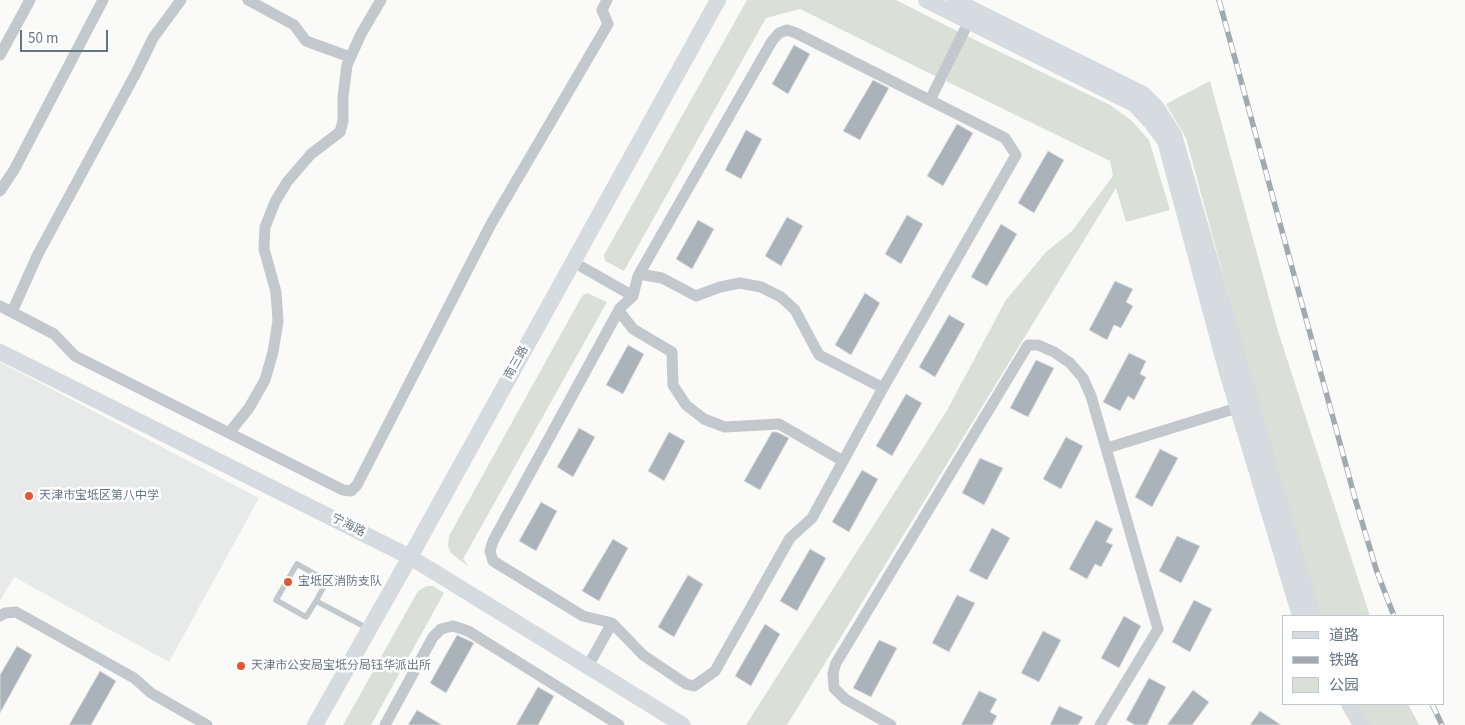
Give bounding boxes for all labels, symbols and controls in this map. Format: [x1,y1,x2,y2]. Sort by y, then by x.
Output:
scale bar [22,20,110,52]
text: 50 m [28,28,58,49]
street label: 南三路 [502,344,532,382]
place label: 天津市宝坻区第八中学 [39,489,159,503]
marker: 天津市宝坻区第八中学 [23,490,35,502]
street label: 宁海路 [329,511,367,541]
place label: 宝坻区消防支队 [298,575,382,589]
marker: 宝坻区消防支队 [282,576,294,588]
legend [1282,615,1445,705]
text: 道路 [1329,625,1359,646]
text: 铁路 [1329,650,1359,671]
place label: 天津市公安局宝坻分局钰华派出所 [251,659,431,673]
marker: 天津市公安局宝坻分局钰华派出所 [235,660,247,672]
text: 公园 [1329,675,1359,696]

